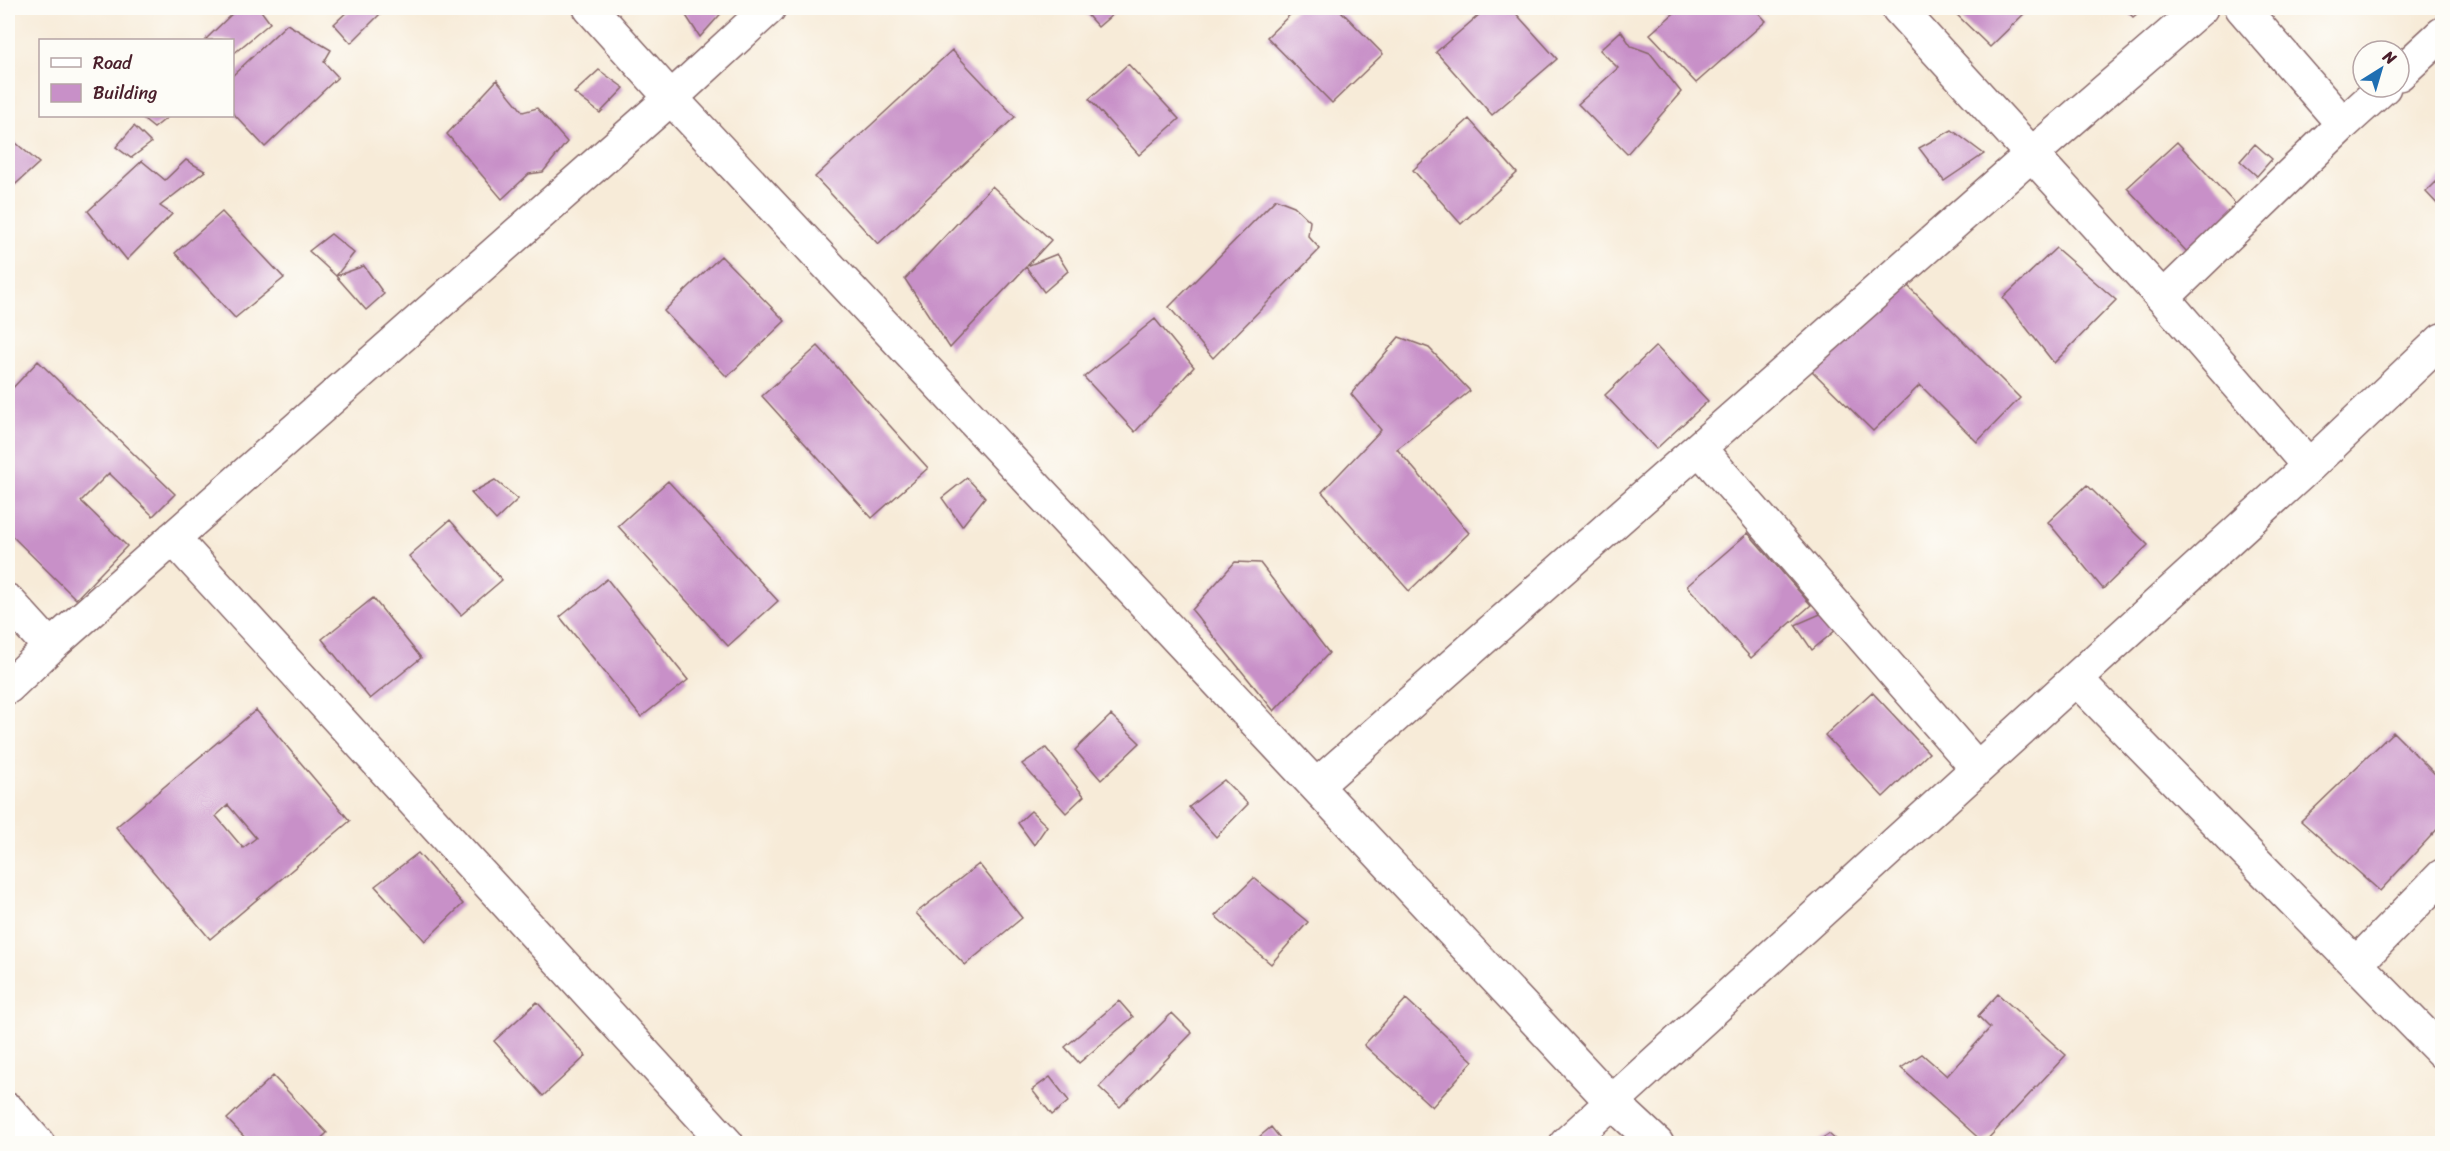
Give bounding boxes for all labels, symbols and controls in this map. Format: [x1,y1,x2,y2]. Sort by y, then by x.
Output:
legend [39,39,234,117]
north arrow [2351,39,2411,99]
text: N [2376,42,2404,73]
text: Road [93,47,133,79]
text: Building [93,77,157,109]

